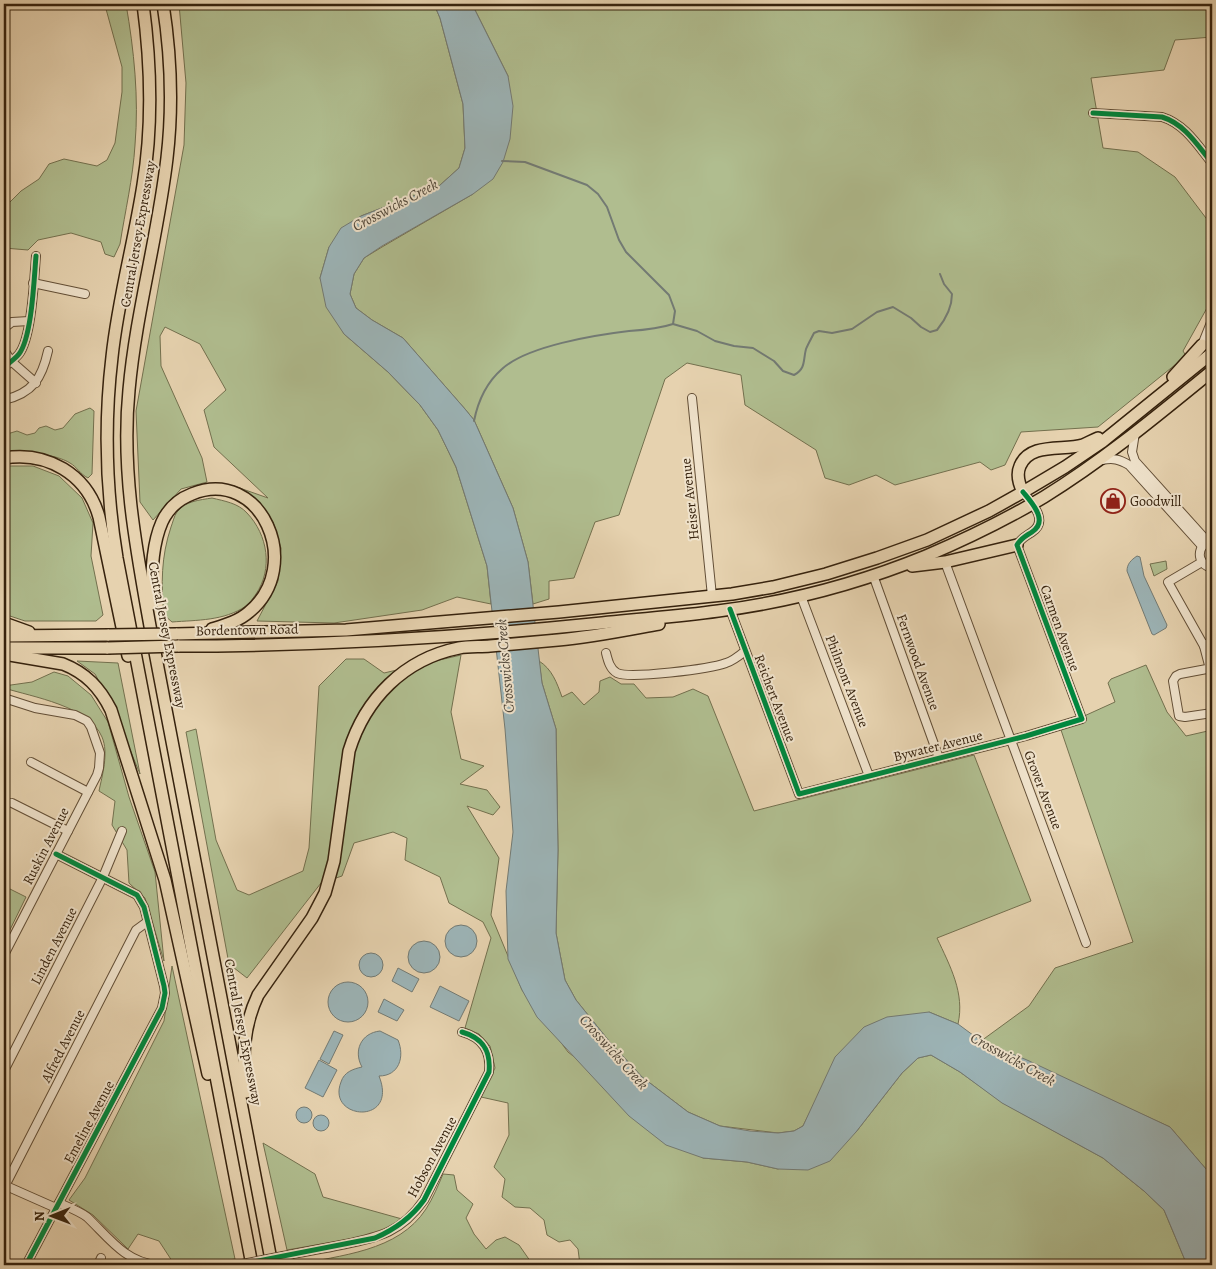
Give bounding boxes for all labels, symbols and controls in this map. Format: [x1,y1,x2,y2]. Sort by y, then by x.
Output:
street label: Central Jersey Expressway [116,158,160,309]
water label: Crosswicks Creek [349,174,442,236]
street label: Heiser Avenue [676,457,704,541]
shop icon: Goodwill [1100,488,1126,514]
place label: Goodwill [1130,492,1182,511]
street label: Central Jersey Expressway [143,560,191,711]
street label: Carmen Avenue [1036,582,1084,674]
street label: Fernwood Avenue [892,611,944,713]
water label: Crosswicks Creek [491,618,519,714]
street label: Bordentown Road [195,620,299,640]
street label: Philmont Avenue [821,632,873,730]
street label: Reichert Avenue [750,651,800,745]
street label: Bywater Avenue [891,726,985,766]
street label: Grover Avenue [1019,748,1067,832]
street label: Ruskin Avenue [18,804,74,888]
street label: Linden Avenue [26,904,82,988]
street label: Central Jersey Expressway [219,957,267,1108]
street label: Alfred Avenue [36,1006,89,1087]
water label: Crosswicks Creek [575,1010,653,1094]
water label: Crosswicks Creek [967,1027,1059,1091]
street label: Emeline Avenue [59,1077,119,1167]
street label: Hobson Avenue [403,1113,461,1201]
north arrow [28,1192,78,1242]
text: N [30,1211,49,1221]

